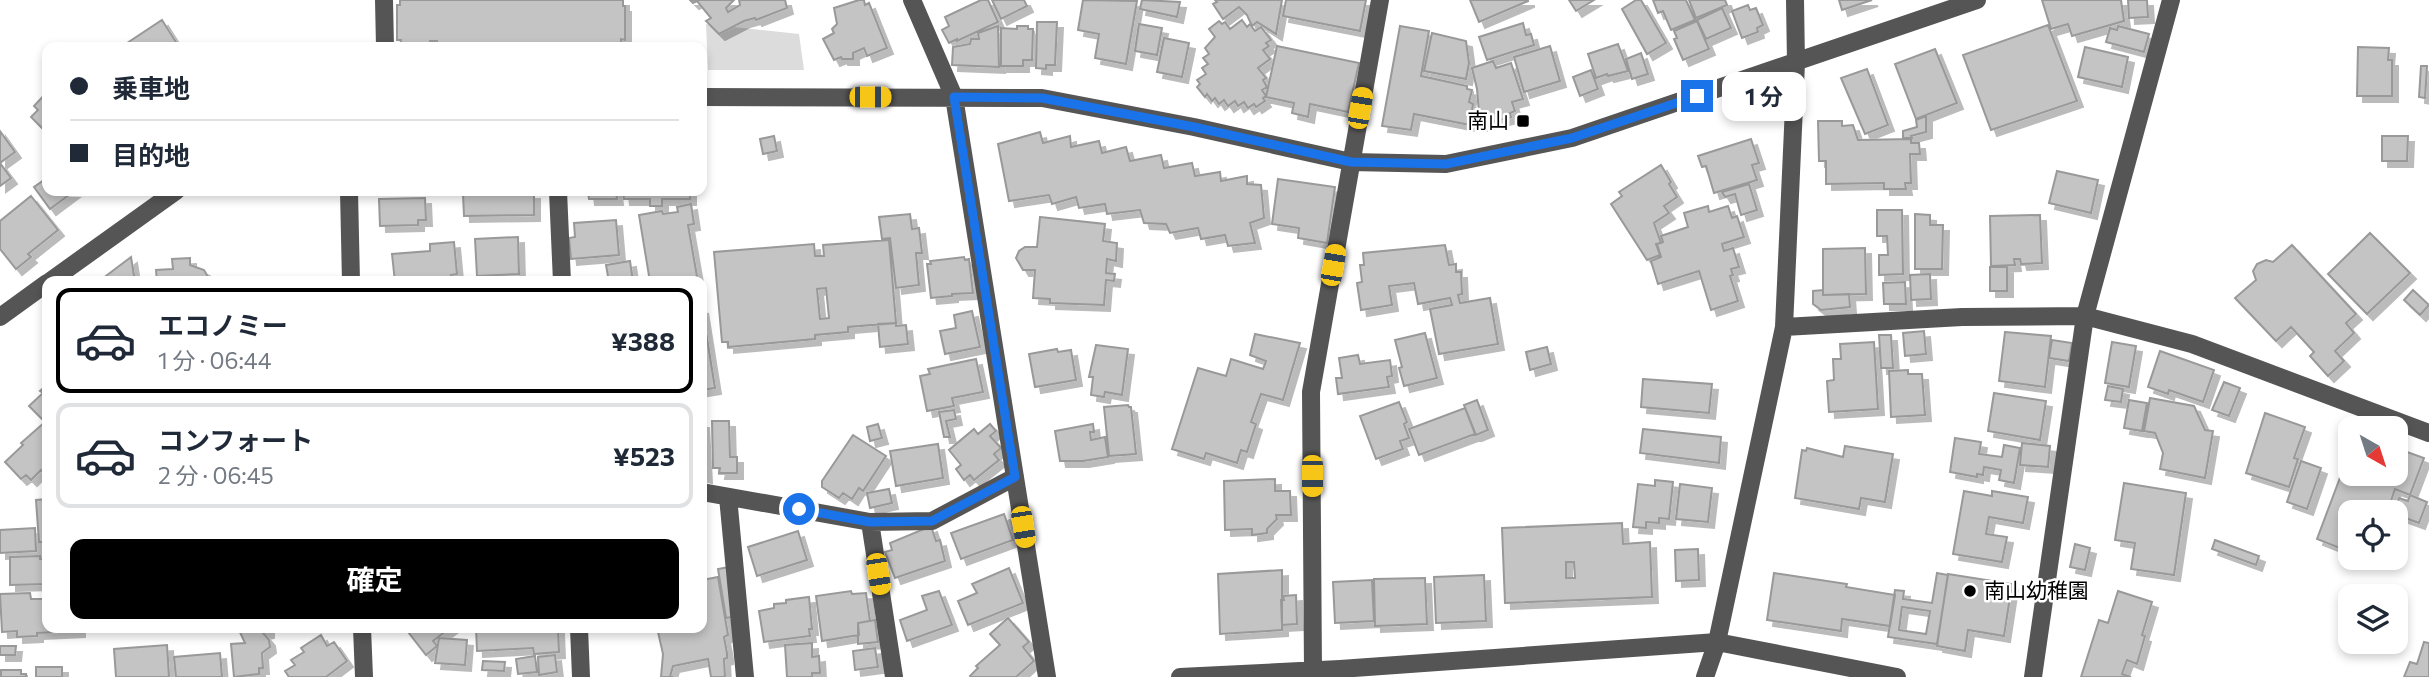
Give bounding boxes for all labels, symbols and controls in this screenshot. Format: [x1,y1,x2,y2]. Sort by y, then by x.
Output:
text: 乗車地 [112,72,190,103]
callout: 1 分 [1722,72,1806,120]
route end [1681,80,1713,112]
text: 1 分 [1745,82,1783,110]
car [1347,85,1374,131]
car [850,87,892,108]
place label: 南山 [1467,107,1509,132]
marker: 南山 [1515,113,1531,129]
text: 目的地 [112,139,190,170]
car [1320,242,1347,288]
icon: car [74,309,137,372]
text: エコノミー [158,309,288,340]
text: ¥388 [611,325,675,356]
text: 1 分 · 06:44 [158,346,271,374]
north arrow [2338,416,2408,486]
map controls [2338,416,2408,654]
icon: car [74,424,137,487]
text: コンフォート [158,424,313,455]
text: ¥523 [613,440,675,471]
car [1302,455,1323,497]
text: 2 分 · 06:45 [158,461,274,489]
route start [783,493,815,525]
button: locate [2338,500,2408,570]
car [1010,505,1037,549]
button: 確定 [70,539,679,619]
car [865,552,892,596]
place label: 南山幼稚園 [1984,577,2089,602]
marker: 南山幼稚園 [1962,583,1978,599]
button: layers [2338,584,2408,654]

